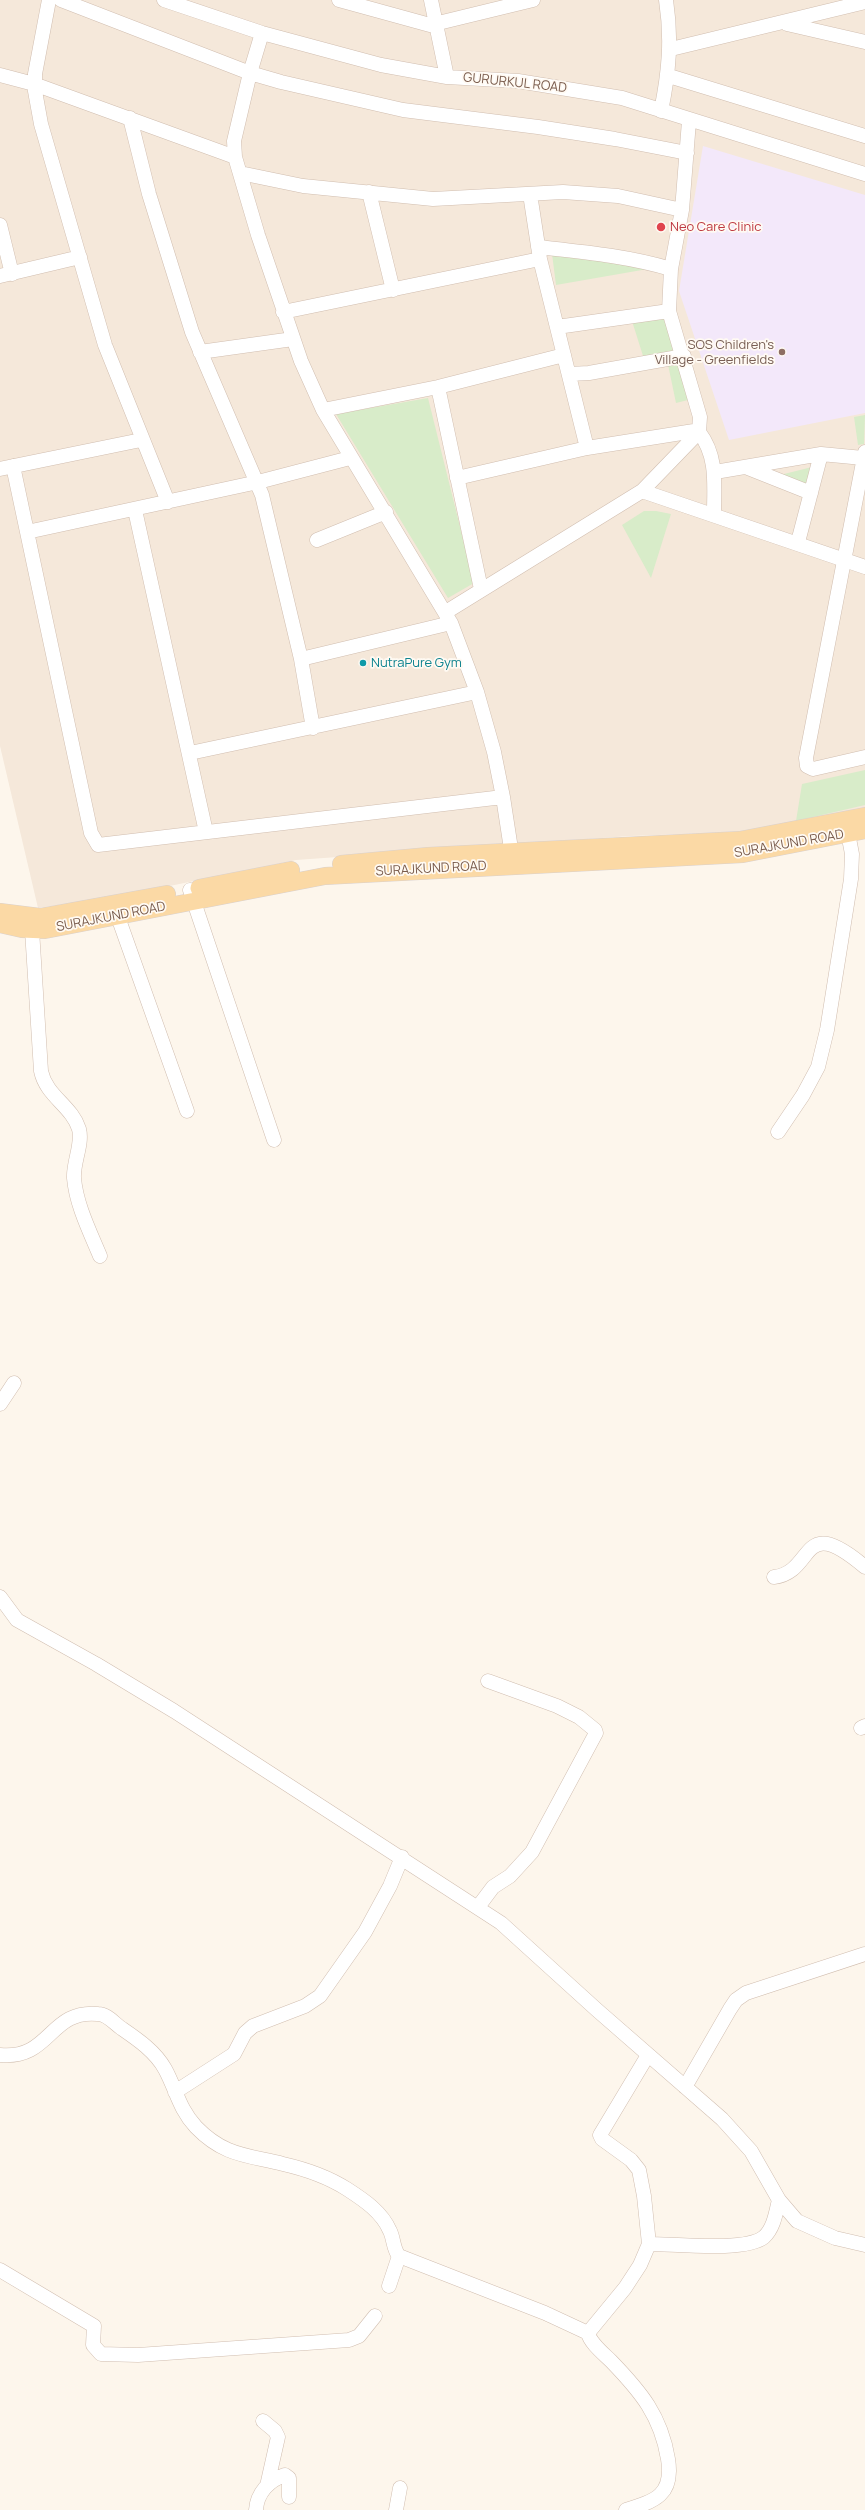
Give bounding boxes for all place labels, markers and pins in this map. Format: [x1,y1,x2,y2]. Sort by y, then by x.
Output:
place label: Neo Care Clinic [670,219,761,235]
marker: Neo Care Clinic [655,221,667,233]
place label: SOS Children's Village - Greenfields [655,337,774,368]
marker: SOS Children's Village - Greenfields [777,347,787,357]
place label: NutraPure Gym [371,655,462,671]
marker: NutraPure Gym [358,658,368,668]

